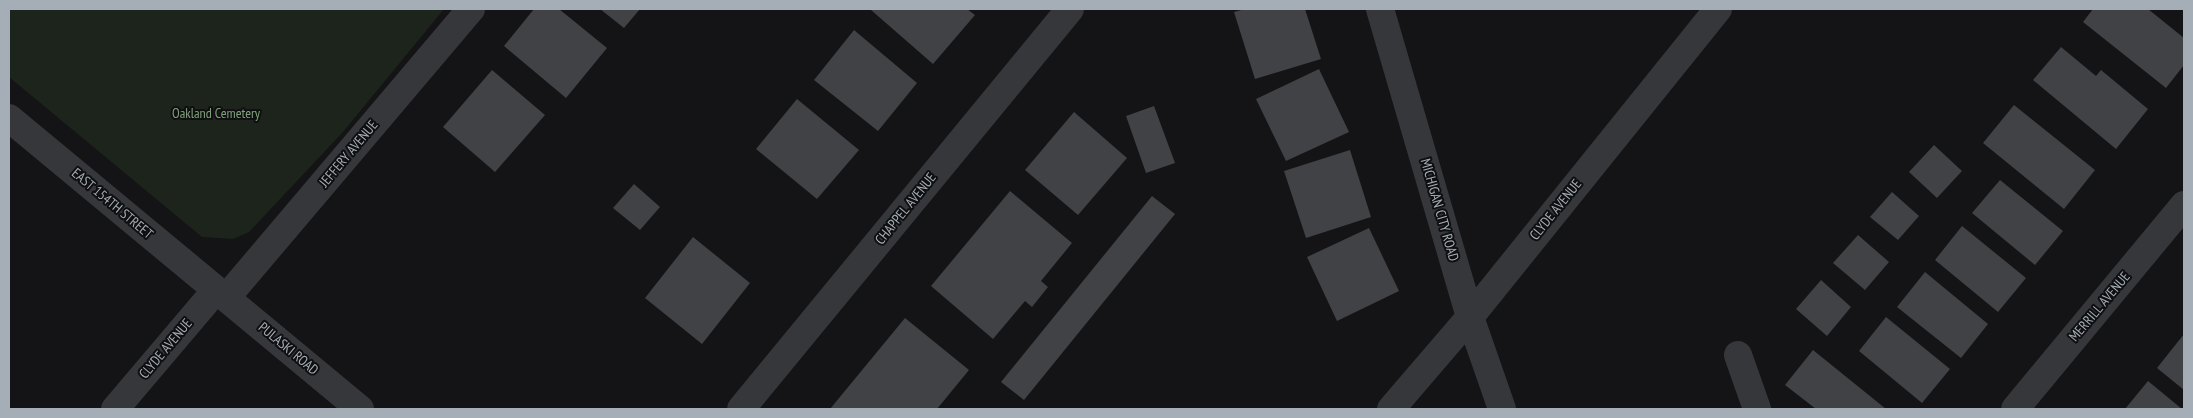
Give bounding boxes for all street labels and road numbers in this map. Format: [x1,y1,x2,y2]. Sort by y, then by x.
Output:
street label: JEFFERY AVENUE [316,117,382,191]
street label: MICHIGAN CITY ROAD [1416,157,1462,263]
street label: EAST 154TH STREET [68,165,156,243]
street label: CHAPPEL AVENUE [872,170,940,248]
street label: CLYDE AVENUE [1526,176,1586,244]
street label: MERRILL AVENUE [2066,269,2134,345]
street label: CLYDE AVENUE [136,316,196,382]
street label: PULASKI ROAD [255,319,321,379]

